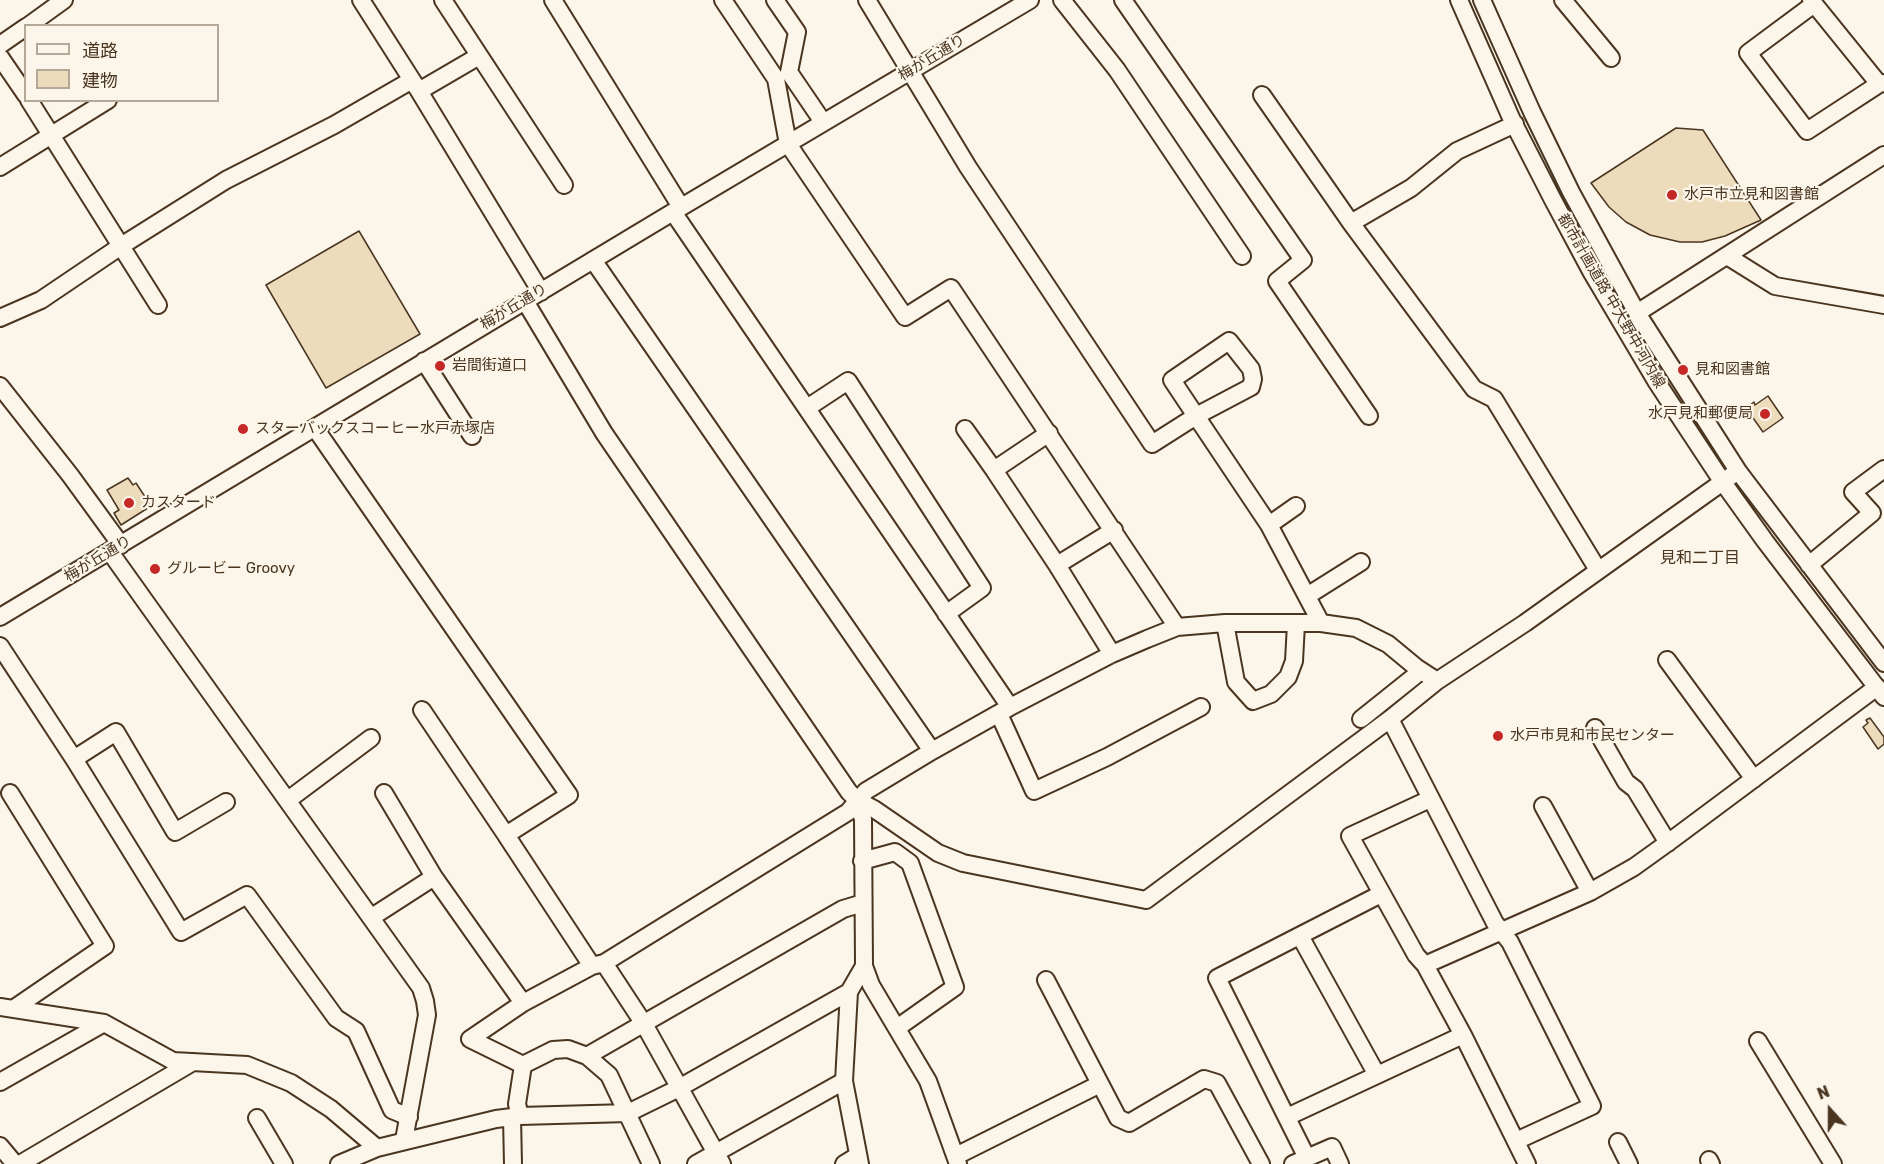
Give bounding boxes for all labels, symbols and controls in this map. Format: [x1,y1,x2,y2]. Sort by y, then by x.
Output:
legend [24,24,219,102]
street label: 梅が丘通り [895,31,969,85]
text: 道路 [82,40,118,62]
text: 建物 [82,70,118,92]
place label: 水戸市立見和図書館 [1684,186,1819,204]
marker: 水戸市立見和図書館 [1665,188,1679,202]
street label: 都市計画道路 中大野中河内線 [1554,210,1668,392]
street label: 梅が丘通り [477,280,551,334]
place label: 岩間街道口 [452,357,527,375]
marker: 岩間街道口 [433,359,447,373]
place label: 見和図書館 [1695,361,1770,379]
marker: 見和図書館 [1676,363,1690,377]
place label: 水戸見和郵便局 [1648,405,1753,423]
marker: 水戸見和郵便局 [1758,407,1772,421]
place label: スターバックスコーヒー水戸赤塚店 [255,420,495,438]
marker: スターバックスコーヒー水戸赤塚店 [236,422,250,436]
place label: カスタード [141,494,216,512]
marker: カスタード [122,496,136,510]
street label: 梅が丘通り [61,532,135,586]
district label: 見和二丁目 [1660,548,1740,568]
place label: グルービー Groovy [167,560,295,578]
marker: グルービー Groovy [148,562,162,576]
place label: 水戸市見和市民センター [1510,727,1675,745]
marker: 水戸市見和市民センター [1491,729,1505,743]
north arrow [1800,1080,1860,1140]
text: N [1815,1082,1832,1104]

